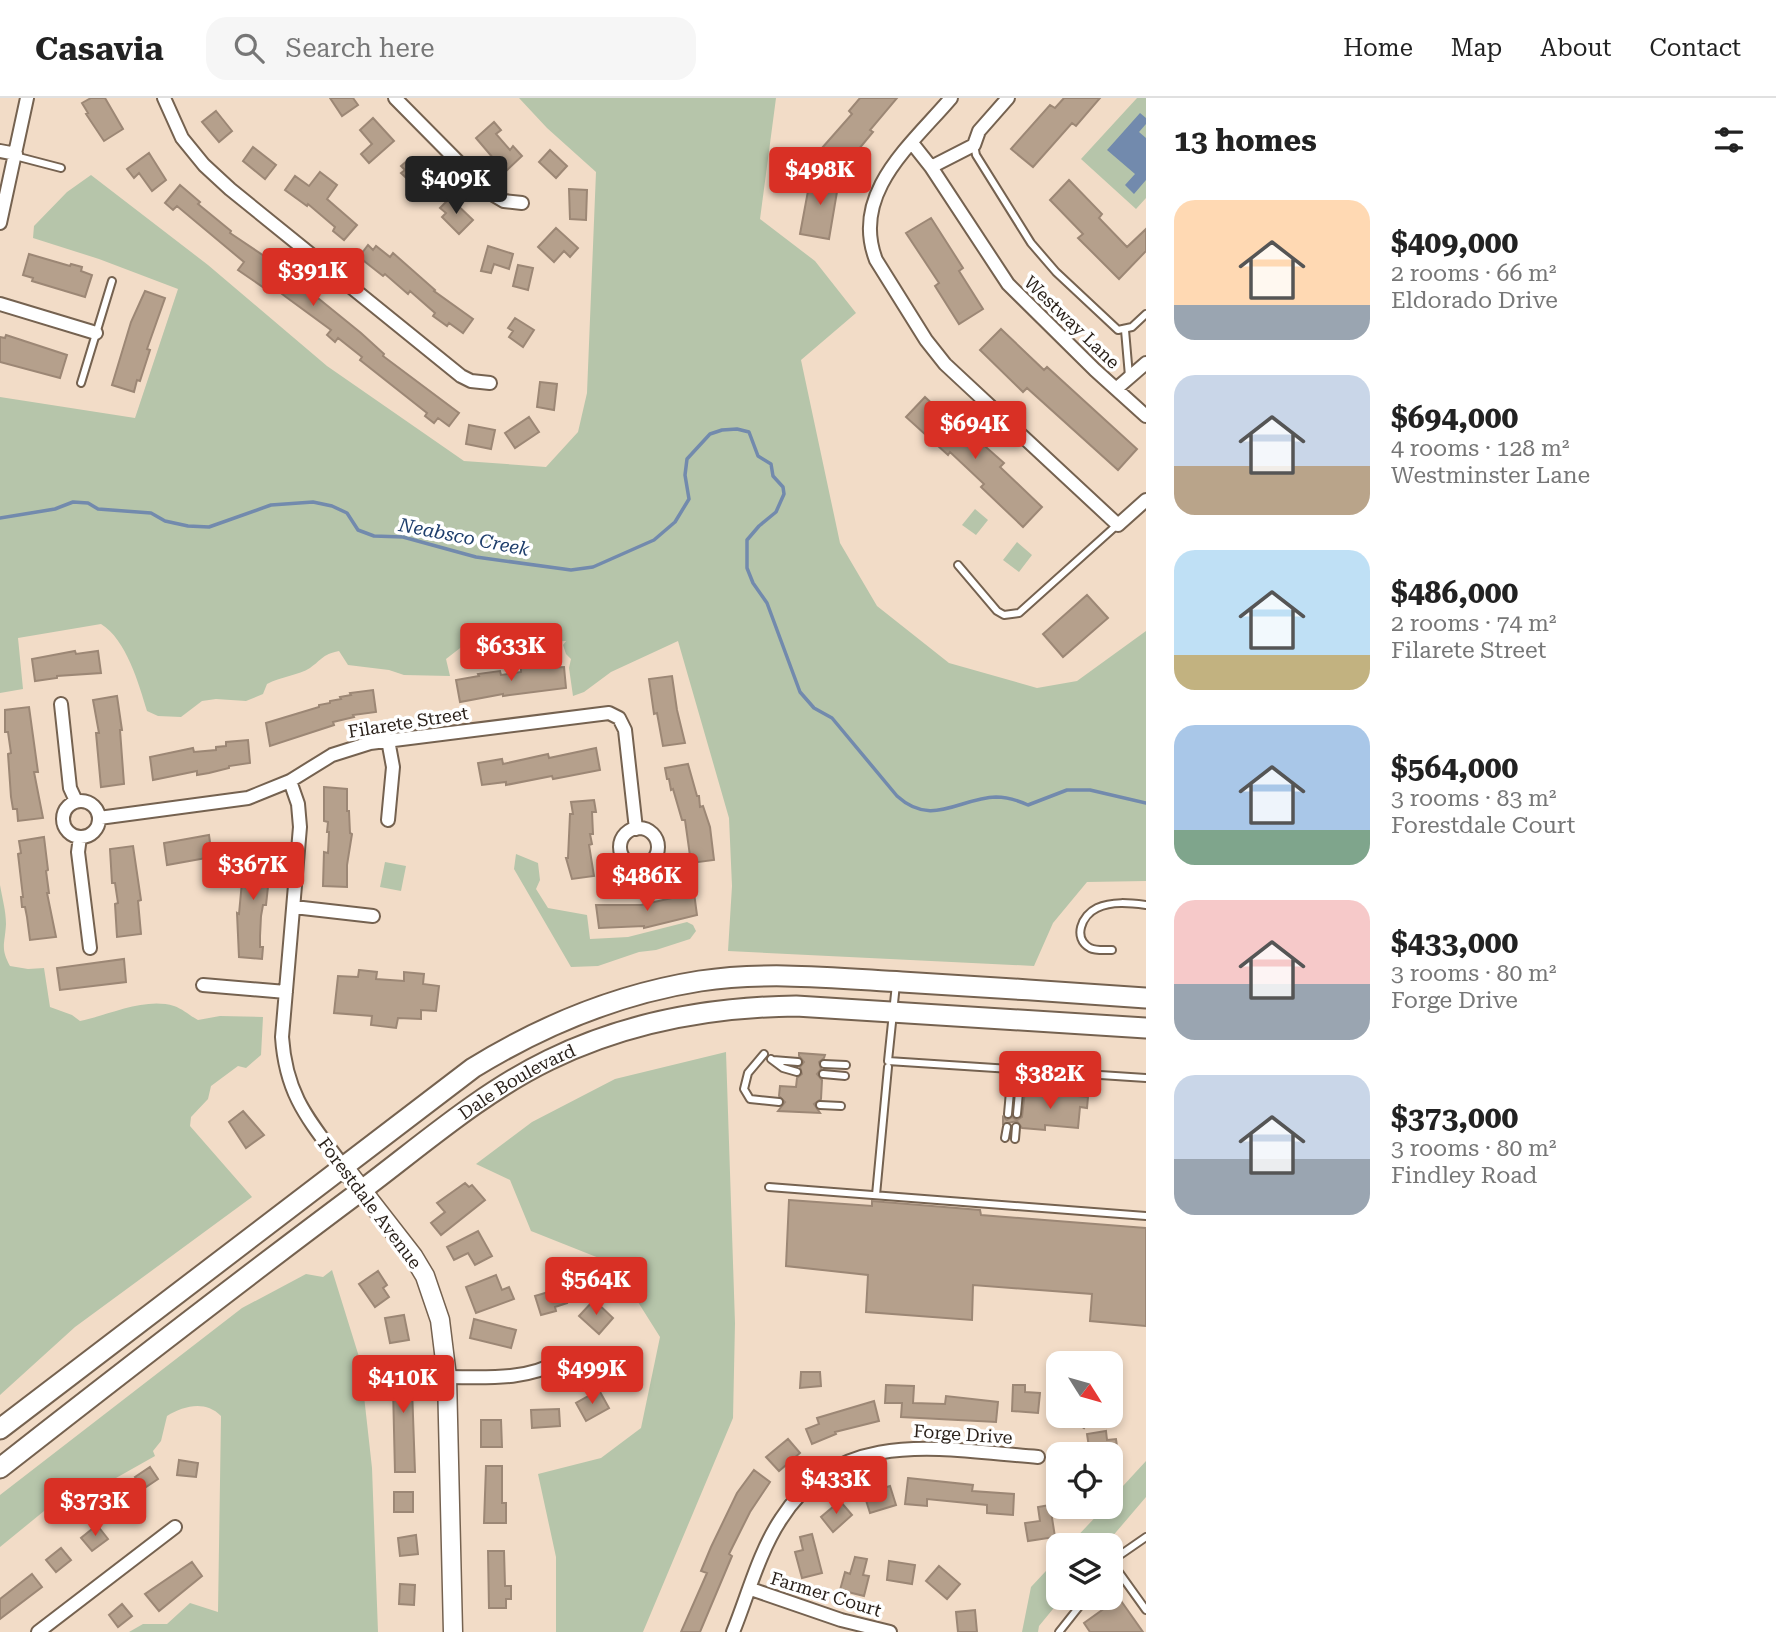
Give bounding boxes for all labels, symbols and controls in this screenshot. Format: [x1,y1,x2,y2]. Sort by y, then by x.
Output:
search box [206,17,696,80]
text: Casavia [35,29,164,68]
icon: search [230,29,268,67]
text: Search here [286,33,434,63]
text: Home [1343,34,1413,62]
text: Map [1451,34,1502,62]
text: About [1540,34,1611,62]
text: Contact [1649,34,1741,62]
icon: filters [1710,121,1748,159]
text: 13 homes [1174,123,1317,158]
pin: $498K [771,148,869,207]
pin: $409K [407,156,505,216]
text: $498K [785,156,855,183]
text: $409K [421,165,491,192]
text: $409,000 [1391,225,1518,260]
icon: home [1230,228,1314,312]
pin: $391K [264,248,362,308]
text: $391K [278,257,348,284]
text: 2 rooms · 66 m² [1391,260,1557,287]
street label: Westway Lane [1020,271,1124,373]
text: Eldorado Drive [1391,287,1558,314]
text: $694,000 [1391,400,1518,435]
pin: $694K [926,402,1024,461]
icon: home [1230,403,1314,487]
text: $694K [940,410,1010,437]
text: 4 rooms · 128 m² [1391,435,1569,462]
text: Westminster Lane [1391,462,1590,489]
water label: Neabsco Creek [396,513,532,561]
text: $486,000 [1391,575,1518,610]
icon: home [1230,578,1314,662]
text: 2 rooms · 74 m² [1391,610,1557,637]
pin: $633K [462,624,560,683]
text: $633K [476,632,546,659]
text: Filarete Street [1391,637,1546,664]
street label: Filarete Street [346,702,470,742]
text: $564,000 [1391,750,1518,785]
icon: home [1230,753,1314,837]
text: 3 rooms · 83 m² [1391,785,1557,812]
text: Forestdale Court [1391,812,1575,839]
pin: $367K [204,842,302,902]
text: $367K [218,851,288,878]
pin: $486K [598,854,696,913]
text: $486K [612,862,682,889]
text: $433,000 [1391,925,1518,960]
icon: home [1230,928,1314,1012]
text: 3 rooms · 80 m² [1391,960,1557,987]
text: Forge Drive [1391,987,1518,1014]
street label: Dale Boulevard [454,1039,579,1123]
pin: $382K [1001,1052,1099,1111]
text: $382K [1015,1060,1085,1087]
text: $373,000 [1391,1100,1518,1135]
icon: home [1230,1103,1314,1187]
street label: Forestdale Avenue [314,1133,426,1273]
text: 3 rooms · 80 m² [1391,1135,1557,1162]
text: Findley Road [1391,1162,1537,1189]
pin: $564K [547,1258,645,1317]
text: $564K [561,1266,631,1293]
pin: $499K [543,1346,641,1406]
north arrow [1046,1351,1124,1428]
map controls [1046,1351,1123,1610]
text: $499K [557,1355,627,1382]
pin: $410K [354,1356,452,1415]
text: $410K [368,1364,438,1391]
street label: Forge Drive [913,1420,1013,1448]
button: locate [1046,1442,1123,1519]
pin: $433K [787,1456,885,1516]
text: $433K [801,1465,871,1492]
pin: $373K [46,1478,144,1538]
text: $373K [60,1487,130,1514]
button: layers [1046,1533,1123,1610]
street label: Farmer Court [768,1567,884,1621]

